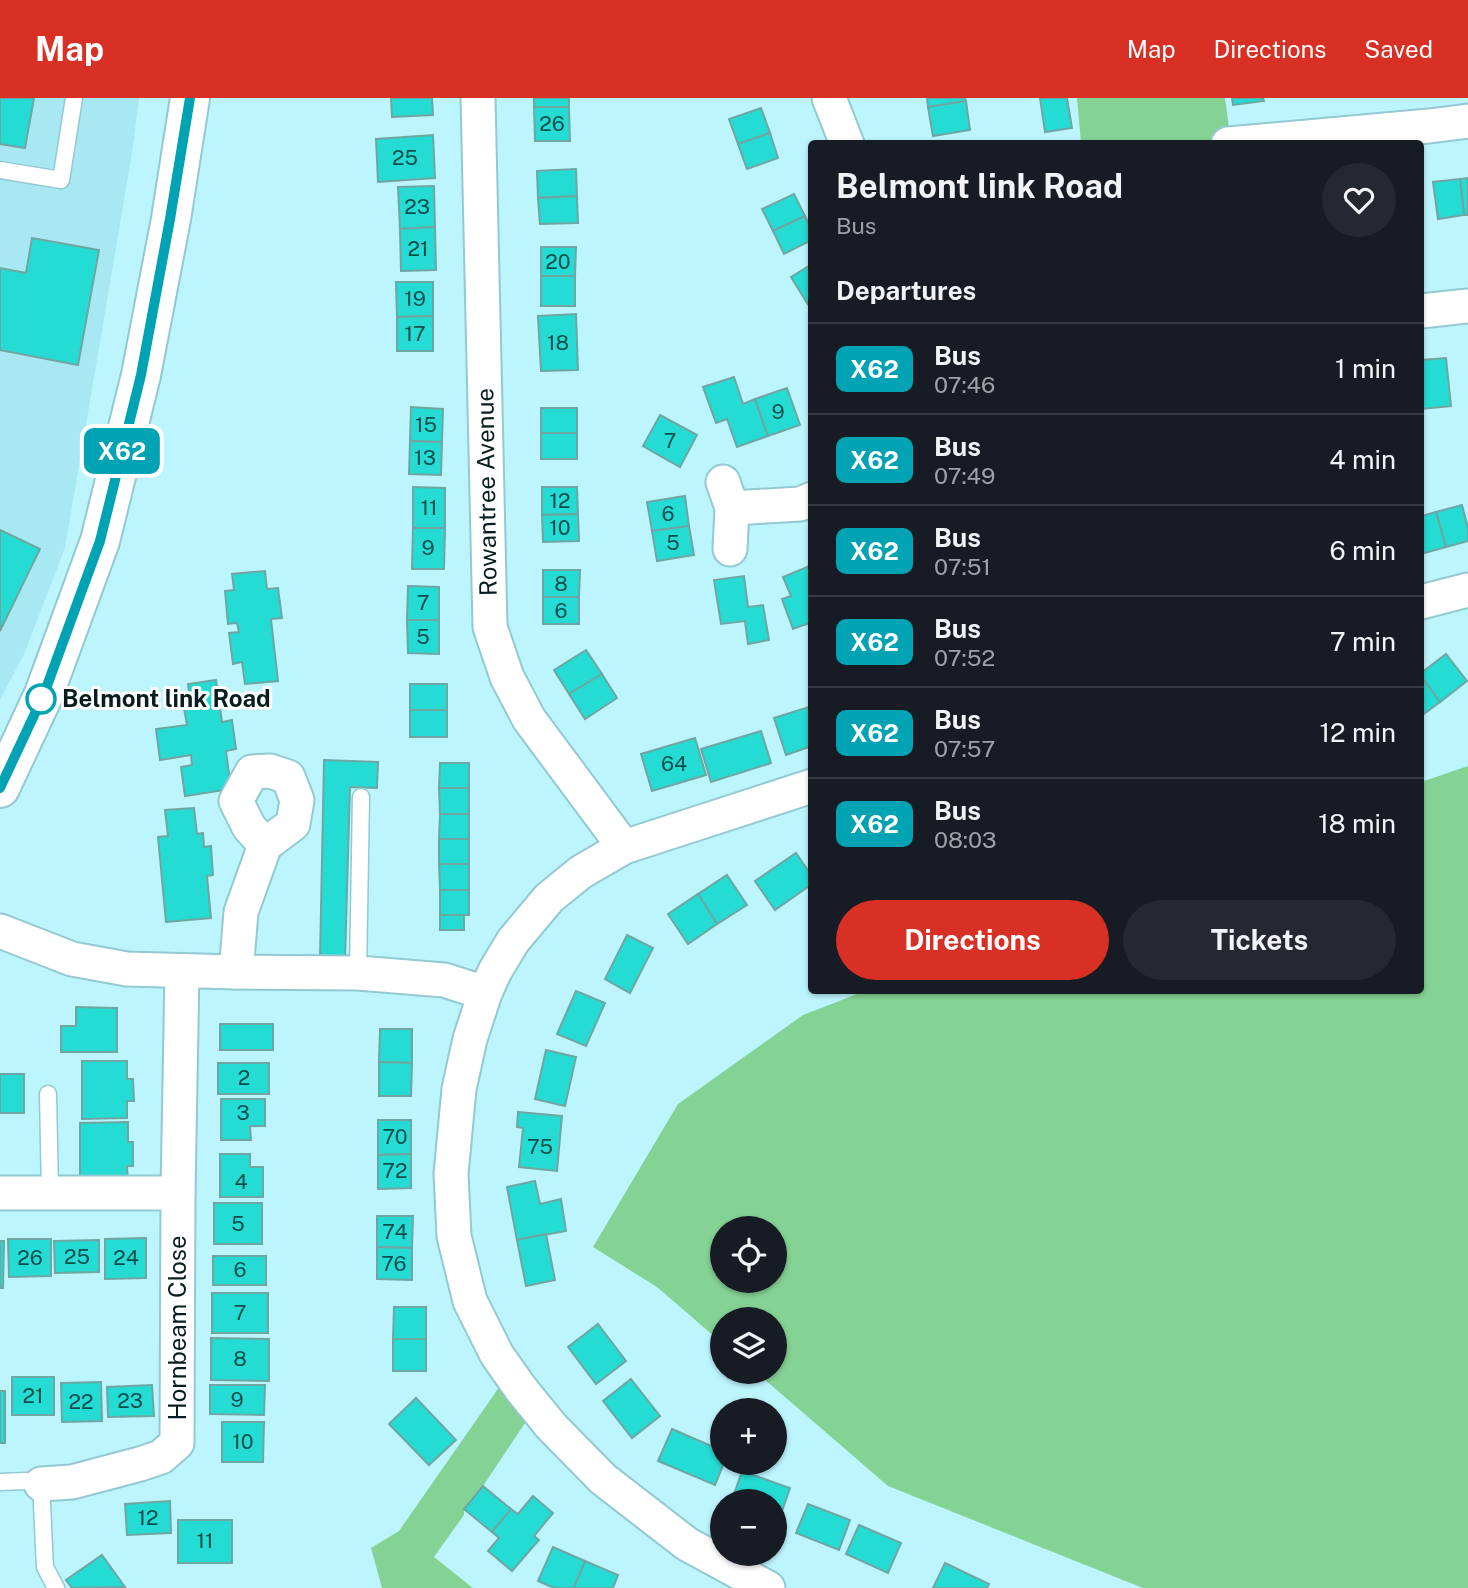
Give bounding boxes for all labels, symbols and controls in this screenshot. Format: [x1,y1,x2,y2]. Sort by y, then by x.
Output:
text: Map [35,30,104,68]
text: Map [1127,35,1176,63]
text: Directions [1214,35,1326,63]
text: Saved [1364,35,1433,63]
house number: 26 [539,111,565,136]
house number: 25 [392,145,418,170]
button: heart [1322,163,1396,237]
text: Belmont link Road [836,167,1123,205]
house number: 23 [404,194,430,219]
text: Bus [836,212,876,239]
house number: 21 [407,236,429,261]
house number: 20 [545,249,571,274]
text: Departures [836,275,976,306]
house number: 19 [404,286,426,311]
house number: 17 [404,321,426,346]
house number: 18 [547,330,569,355]
text: Bus [934,340,981,371]
text: 1 min [1335,353,1396,384]
text: X62 [850,355,899,383]
text: 07:46 [934,371,995,398]
street label: Rowantree Avenue [470,388,502,596]
house number: 9 [771,399,785,424]
house number: 15 [415,412,437,437]
line badge: X62 [82,428,162,474]
house number: 7 [664,428,676,453]
text: Bus [934,431,981,462]
text: X62 [98,437,146,465]
text: 4 min [1329,444,1396,475]
house number: 13 [414,445,436,470]
text: X62 [850,446,899,474]
text: 07:49 [934,462,995,489]
house number: 12 [549,488,571,513]
house number: 11 [420,495,438,520]
house number: 6 [661,501,675,526]
house number: 10 [549,515,571,540]
text: Bus [934,522,981,553]
house number: 5 [666,530,680,555]
house number: 9 [421,535,435,560]
text: 6 min [1329,535,1396,566]
text: X62 [850,537,899,565]
text: 07:51 [934,553,991,580]
house number: 8 [554,571,568,596]
house number: 7 [417,590,429,615]
house number: 6 [554,598,568,623]
text: Bus [934,613,981,644]
house number: 5 [416,624,430,649]
text: 7 min [1330,626,1396,657]
text: X62 [850,628,899,656]
text: 07:52 [934,644,995,671]
marker: Belmont link Road [26,684,56,714]
place label: Belmont link Road [62,684,271,712]
text: Bus [934,704,981,735]
text: 12 min [1320,717,1396,748]
text: X62 [850,719,899,747]
text: 07:57 [934,735,995,762]
house number: 64 [661,751,687,776]
text: Bus [934,795,981,826]
text: 18 min [1318,808,1396,839]
text: X62 [850,810,899,838]
text: 08:03 [934,826,996,853]
button: Directions [836,900,1109,980]
button: Tickets [1123,900,1396,980]
house number: 2 [238,1065,250,1090]
house number: 3 [236,1100,250,1125]
house number: 70 [382,1124,408,1149]
house number: 75 [527,1134,553,1159]
house number: 72 [382,1158,408,1183]
house number: 4 [234,1169,248,1194]
house number: 5 [231,1211,245,1236]
map controls [710,1216,787,1566]
button: locate [710,1216,787,1293]
house number: 74 [382,1219,408,1244]
street label: Hornbeam Close [163,1235,191,1421]
house number: 25 [64,1244,90,1269]
house number: 26 [17,1245,43,1270]
house number: 24 [113,1245,139,1270]
house number: 76 [381,1251,407,1276]
house number: 6 [233,1257,247,1282]
house number: 7 [234,1300,246,1325]
button: layers [710,1307,787,1384]
house number: 8 [233,1346,247,1371]
house number: 21 [22,1383,44,1408]
house number: 9 [230,1387,244,1412]
house number: 23 [117,1388,143,1413]
house number: 22 [68,1389,94,1414]
button: + [710,1398,787,1475]
house number: 10 [232,1429,254,1454]
button: − [710,1489,787,1566]
house number: 12 [137,1505,159,1530]
house number: 11 [196,1528,214,1553]

